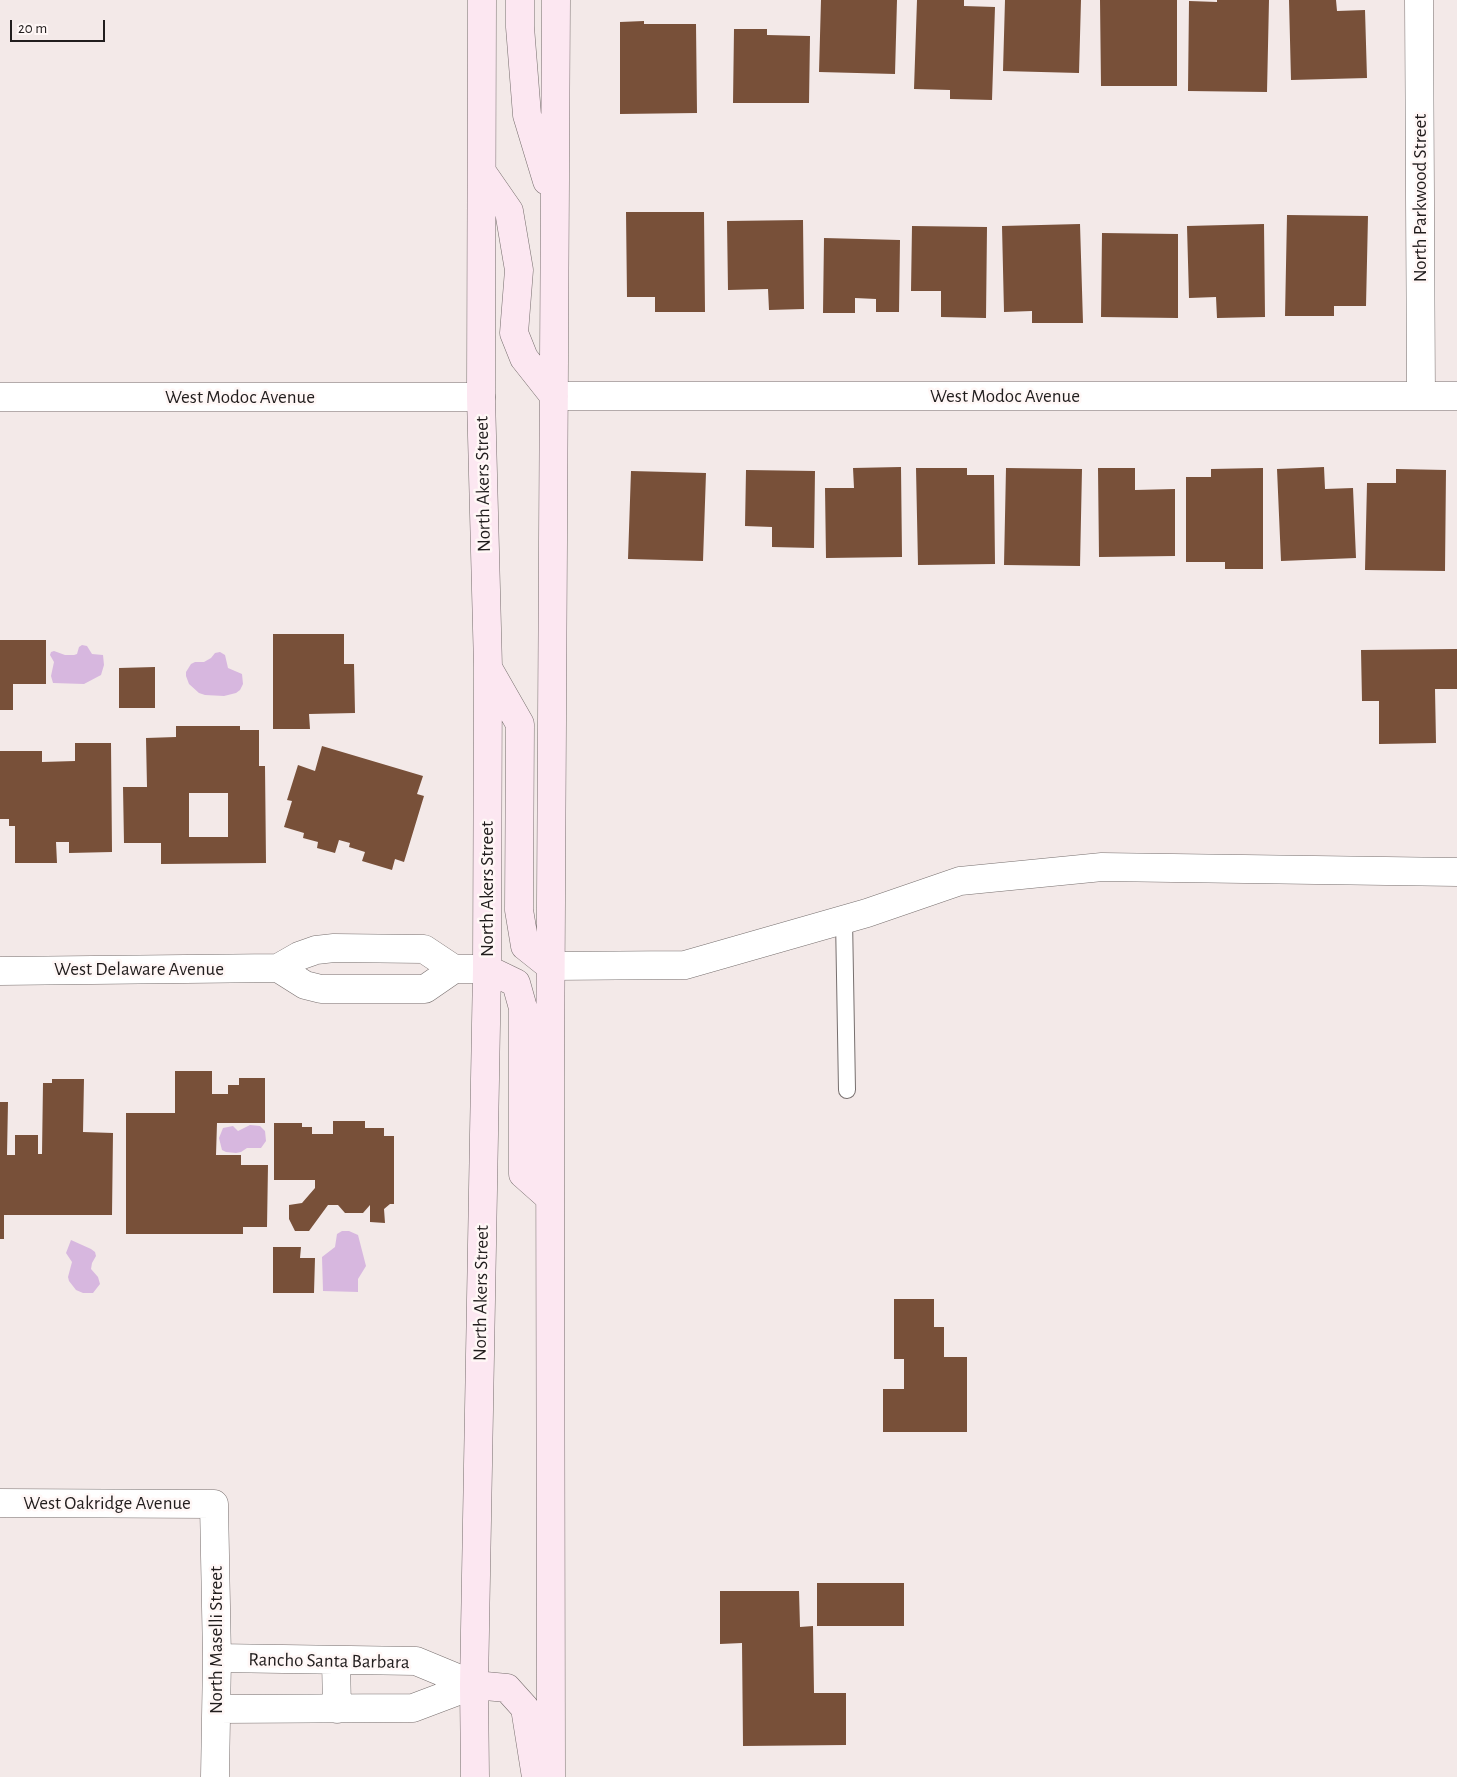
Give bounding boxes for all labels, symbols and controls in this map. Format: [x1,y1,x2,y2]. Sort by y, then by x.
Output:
scale bar [12,10,108,42]
text: 20 m [18,21,47,36]
street label: North Parkwood Street [1409,114,1431,282]
street label: West Modoc Avenue [930,385,1080,407]
street label: West Modoc Avenue [165,386,315,408]
street label: North Akers Street [470,416,496,552]
street label: North Akers Street [476,821,498,957]
street label: West Delaware Avenue [54,958,224,980]
street label: North Akers Street [468,1225,494,1361]
street label: West Oakridge Avenue [23,1492,191,1514]
street label: North Maselli Street [205,1566,227,1714]
street label: Rancho Santa Barbara [248,1648,410,1674]

